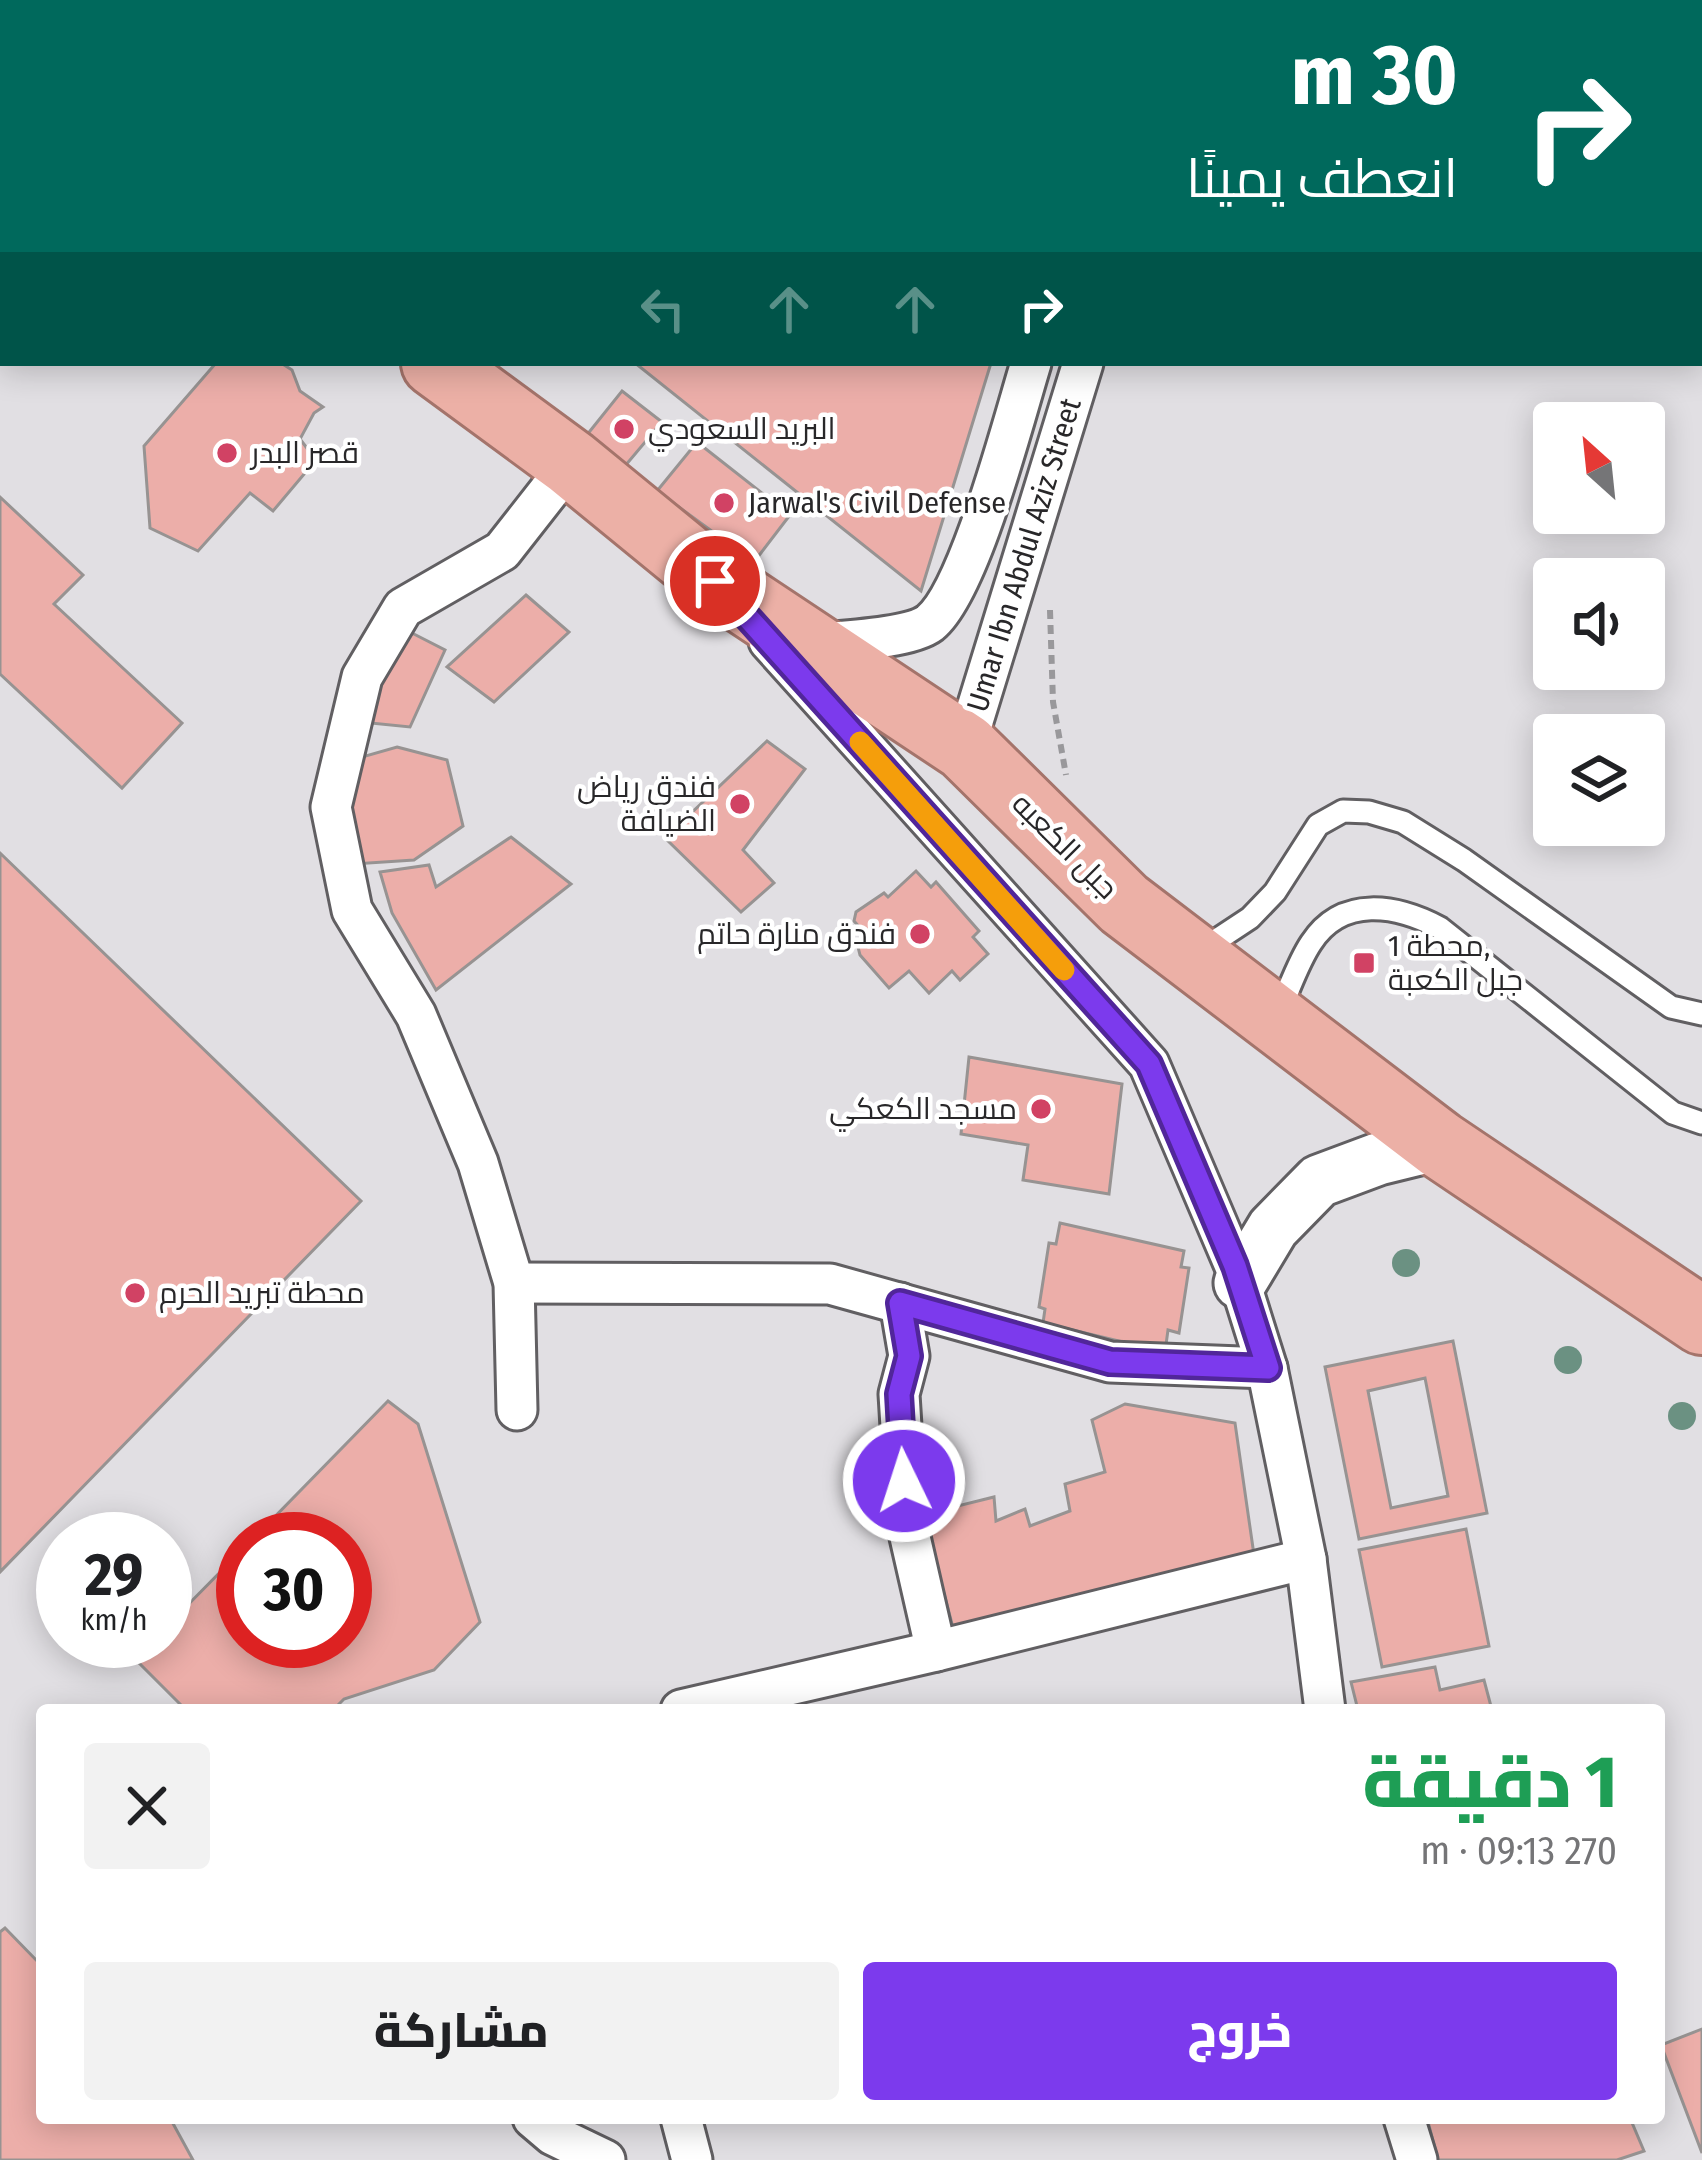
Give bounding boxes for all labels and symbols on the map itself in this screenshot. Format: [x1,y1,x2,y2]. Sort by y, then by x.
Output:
street label: Umar Ibn Abdul Aziz Street [959,394,1089,716]
north arrow [1533,402,1665,534]
place label: البريد السعودي [648,411,836,452]
marker: البريد السعودي [611,416,637,442]
place label: قصر البدر [249,435,359,471]
marker: قصر البدر [214,440,240,466]
place label: Jarwal's Civil Defense [748,485,1006,521]
marker: Jarwal's Civil Defense [711,490,737,516]
pin [664,530,766,632]
place label: فندق رياض الضيافة [577,769,716,839]
street label: جبل الكعبه [1005,786,1125,906]
marker: فندق رياض الضيافة [727,791,753,817]
place label: فندق منارة حاتم [697,916,896,954]
marker: فندق منارة حاتم [907,921,933,947]
place label: محطة 1, جبل الكعبة [1388,928,1523,998]
marker: محطة 1, جبل الكعبة [1351,950,1377,976]
place label: مسجد الكعكي [829,1091,1017,1132]
marker: مسجد الكعكي [1028,1096,1054,1122]
place label: محطة تبريد الحرم [159,1275,365,1313]
marker: محطة تبريد الحرم [122,1280,148,1306]
position arrow [841,1418,967,1544]
speed limit sign: 30 [216,1512,372,1668]

